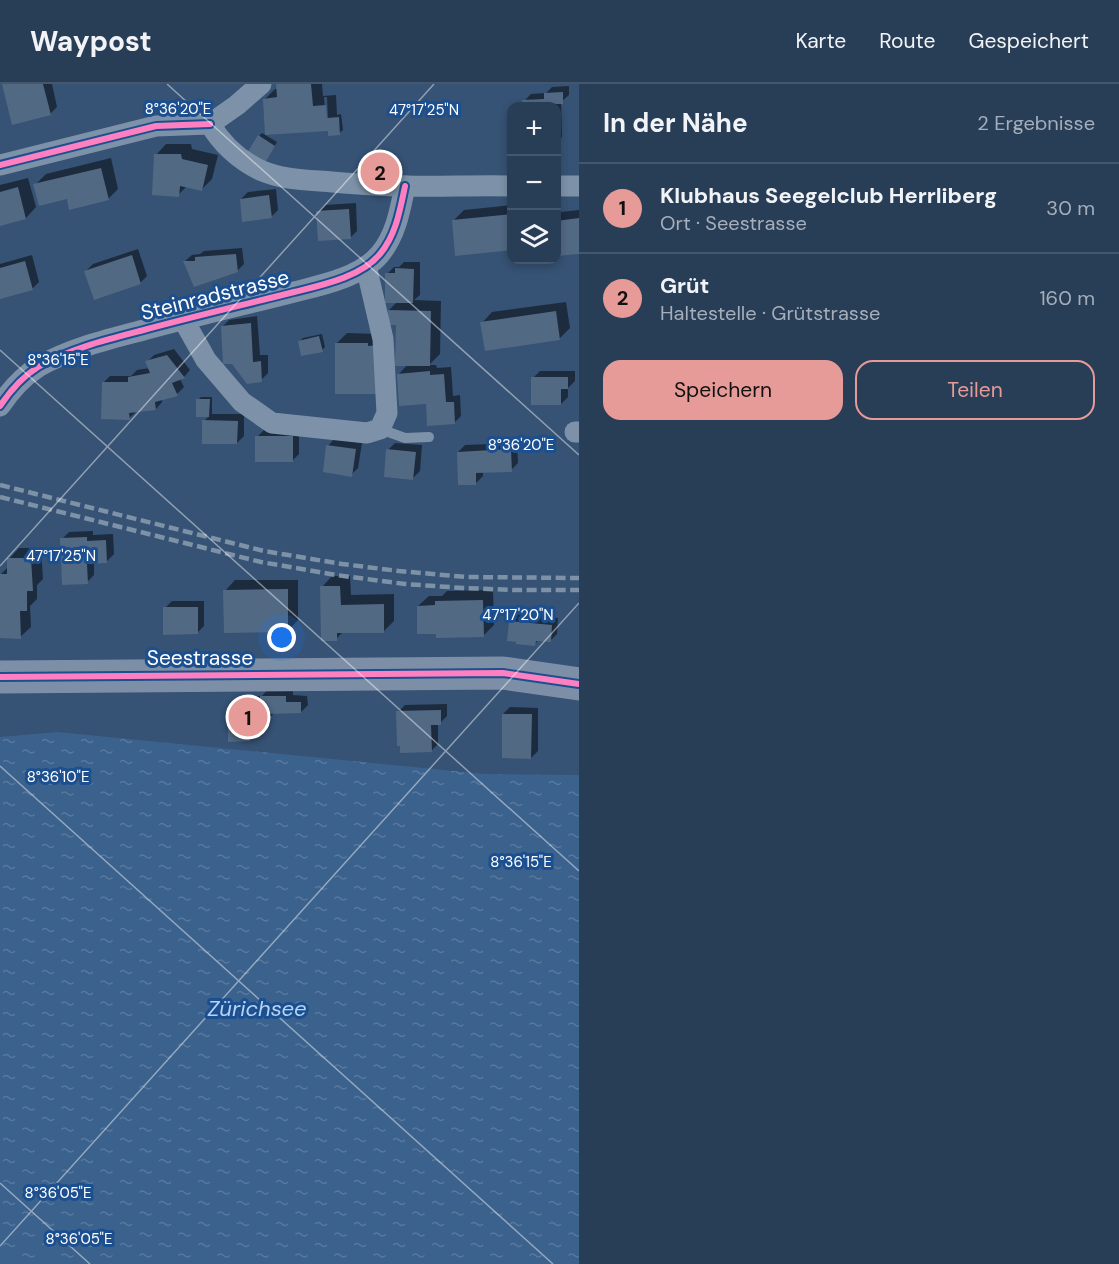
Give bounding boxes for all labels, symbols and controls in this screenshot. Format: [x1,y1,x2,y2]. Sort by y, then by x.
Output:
text: Waypost [30,23,152,60]
text: Karte [795,27,846,55]
text: Route [879,27,935,55]
text: Gespeichert [968,27,1089,55]
text: 8°36'20"E [145,99,211,119]
text: 47°17'25"N [389,100,459,120]
map controls [507,102,561,264]
button: + [507,102,561,156]
text: In der Nähe [603,106,748,140]
text: 2 Ergebnisse [977,110,1095,136]
pin: 2 [360,150,400,194]
button: − [507,156,561,210]
text: Klubhaus Seegelclub Herrliberg [660,181,997,210]
text: 1 [619,195,626,221]
text: 30 m [1046,195,1095,221]
button: layers [507,210,561,264]
text: Ort · Seestrasse [660,210,807,236]
street label: Steinradstrasse [138,263,292,327]
text: Grüt [660,271,709,300]
text: 2 [617,285,628,311]
text: 160 m [1039,285,1095,311]
text: Haltestelle · Grütstrasse [660,300,880,326]
text: 8°36'15"E [27,350,89,370]
button: Speichern [603,360,843,420]
button: Teilen [855,360,1095,420]
text: 8°36'20"E [488,435,554,455]
text: 47°17'25"N [26,546,96,566]
text: 47°17'20"N [482,605,554,625]
your location [267,623,296,652]
street label: Seestrasse [147,644,253,672]
pin: 1 [228,694,268,740]
text: 8°36'10"E [27,767,89,787]
text: 8°36'15"E [490,852,552,872]
water label: Zürichsee [207,994,307,1023]
text: 8°36'05"E [25,1183,91,1203]
text: 8°36'05"E [46,1229,112,1249]

